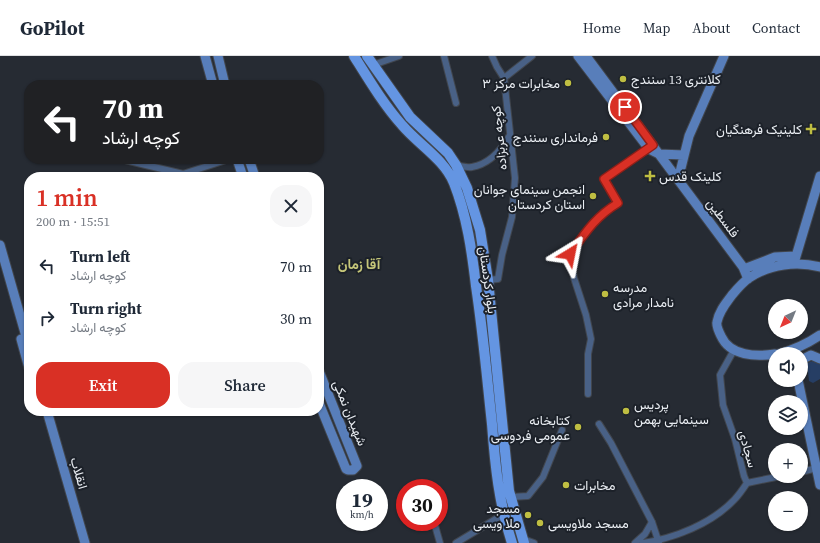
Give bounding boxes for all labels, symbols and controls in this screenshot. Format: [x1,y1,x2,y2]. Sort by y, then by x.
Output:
text: GoPilot [20,15,85,41]
text: Home [583,18,621,38]
text: Map [643,18,670,38]
text: About [692,18,730,38]
text: Contact [752,18,800,38]
place label: کلانتری 13 سنندج [631,71,721,89]
marker: کلانتری 13 سنندج [618,74,628,84]
place label: مخابرات مرکز ۳ [482,75,560,92]
marker: مخابرات مرکز ۳ [563,78,573,88]
text: 70 m [102,89,164,127]
pin [608,90,642,124]
icon: left [36,96,88,148]
icon: arrive [614,96,636,118]
street label: کوچه عربزاده [487,105,512,171]
place label: کلینیک فرهنگیان [716,121,802,138]
marker: کلینیک فرهنگیان [805,123,817,135]
text: کوچه ارشاد [102,125,180,150]
place label: فرمانداری سنندج [513,129,598,147]
marker: فرمانداری سنندج [601,132,611,142]
place label: کلینک قدس [659,168,722,185]
marker: کلینک قدس [644,170,656,182]
text: 1 min [36,181,98,214]
place label: انجمن سینمای جوانان استان کردستان [474,181,585,213]
button: close [270,185,312,227]
marker: انجمن سینمای جوانان استان کردستان [588,191,598,201]
street label: فلسطین [703,195,743,241]
text: 200 m · 15:51 [36,213,110,230]
position arrow [549,233,591,275]
street label: بلوار کردستان [475,245,501,315]
text: Turn left [70,246,130,267]
district label: آقا زمان [338,254,382,274]
icon: left [36,255,58,277]
text: 70 m [280,256,312,277]
text: کوچه ارشاد [70,267,126,284]
place label: مدرسه نامدار مرادی [613,279,674,311]
marker: مدرسه نامدار مرادی [600,289,610,299]
text: Turn right [70,298,142,319]
north arrow [768,299,808,339]
map controls [768,299,808,531]
icon: right [36,307,58,329]
text: 30 m [280,308,312,329]
text: کوچه ارشاد [70,319,126,336]
button: sound [768,347,808,387]
button: Exit [36,362,170,408]
button: Share [178,362,312,408]
street label: شهیدان نمکی [329,378,371,448]
button: layers [768,395,808,435]
place label: پردیس سینمایی بهمن [634,396,709,428]
marker: پردیس سینمایی بهمن [621,406,631,416]
place label: کتابخانه عمومی فردوسی [491,412,570,444]
marker: کتابخانه عمومی فردوسی [573,422,583,432]
street label: سجادی [735,428,761,470]
button: + [768,443,808,483]
street label: انقلاب [66,455,92,491]
place label: مخابرات [574,477,616,494]
speed limit sign: 30 [396,479,448,531]
marker: مخابرات [561,480,571,490]
text: 19 [351,486,373,514]
button: − [768,491,808,531]
place label: مسجد ملا ویسی [473,500,520,532]
text: km/h [350,508,374,521]
marker: مسجد ملا ویسی [523,510,533,520]
place label: مسجد ملاویسی [548,515,629,532]
marker: مسجد ملاویسی [535,518,545,528]

